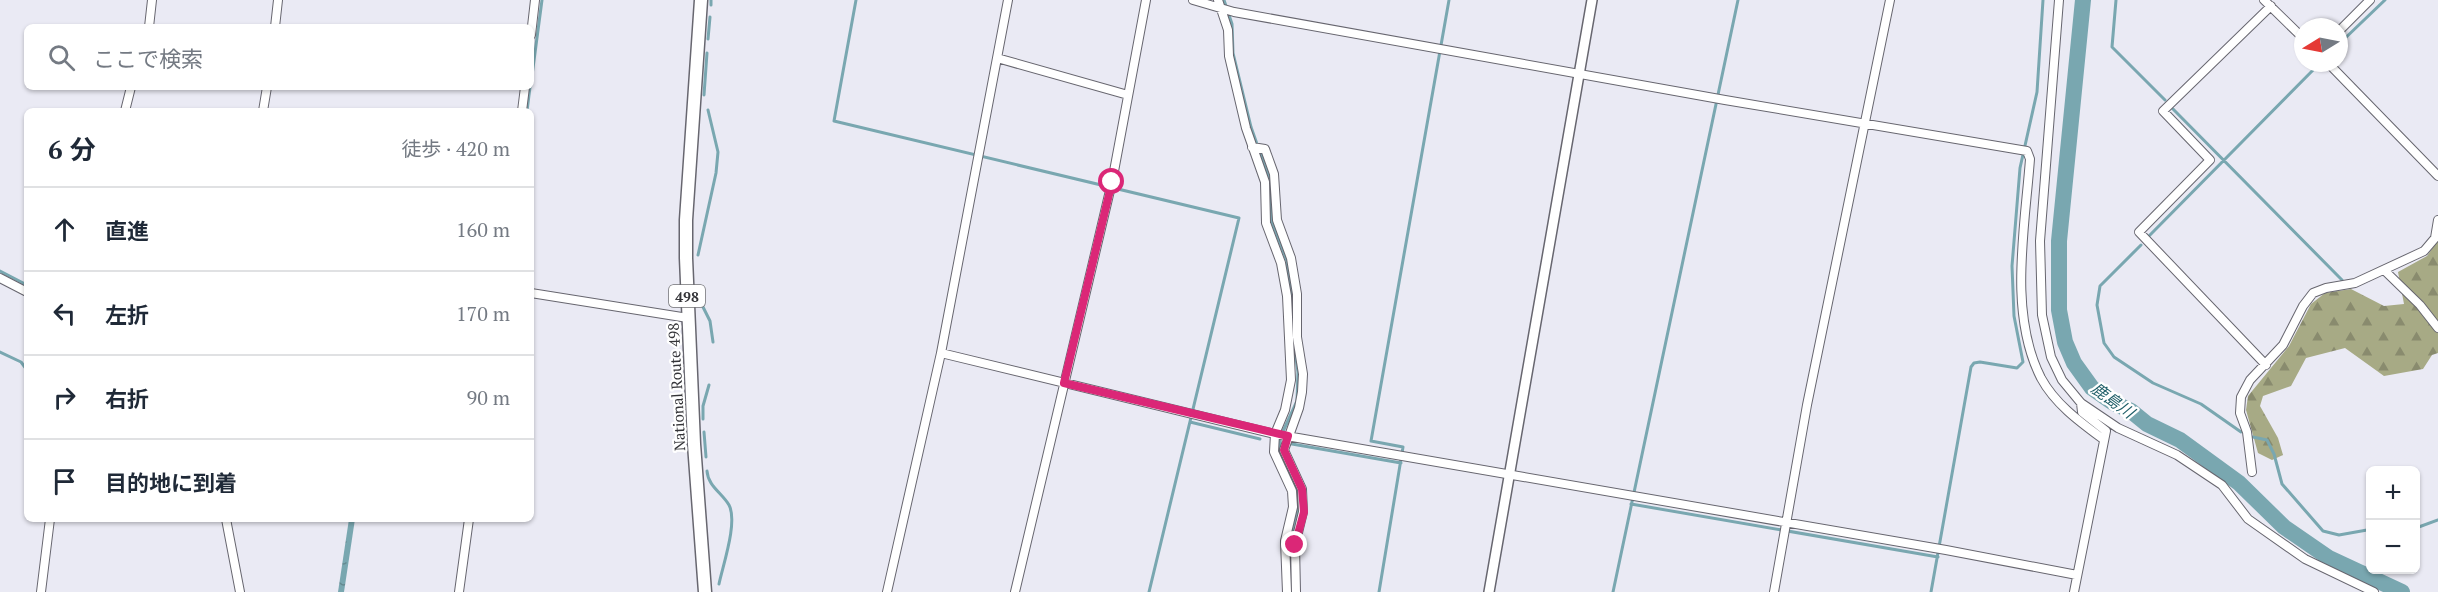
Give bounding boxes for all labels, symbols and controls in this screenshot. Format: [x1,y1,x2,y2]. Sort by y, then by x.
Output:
north arrow [2294,18,2348,72]
search box [24,24,534,90]
icon: search [45,41,78,74]
text: ここで検索 [93,44,203,73]
text: 6 分 [48,132,96,166]
text: 徒歩 · 420 m [401,135,510,162]
route start [1098,168,1124,194]
icon: ahead [48,213,81,246]
text: 直進 [105,216,149,245]
text: 160 m [456,216,510,243]
road number: 498 [669,285,705,307]
icon: left [48,297,81,330]
text: 左折 [105,300,149,329]
text: 170 m [456,300,510,327]
street label: National Route 498 [663,322,689,452]
water label: 鹿島川 [2087,377,2140,424]
icon: right [48,381,81,414]
text: 右折 [105,384,149,413]
text: 90 m [467,384,510,411]
icon: arrive [48,465,81,498]
map controls [2366,466,2420,574]
button: + [2366,466,2420,520]
text: 目的地に到着 [105,468,237,497]
button: − [2366,520,2420,574]
route end [1281,531,1307,557]

